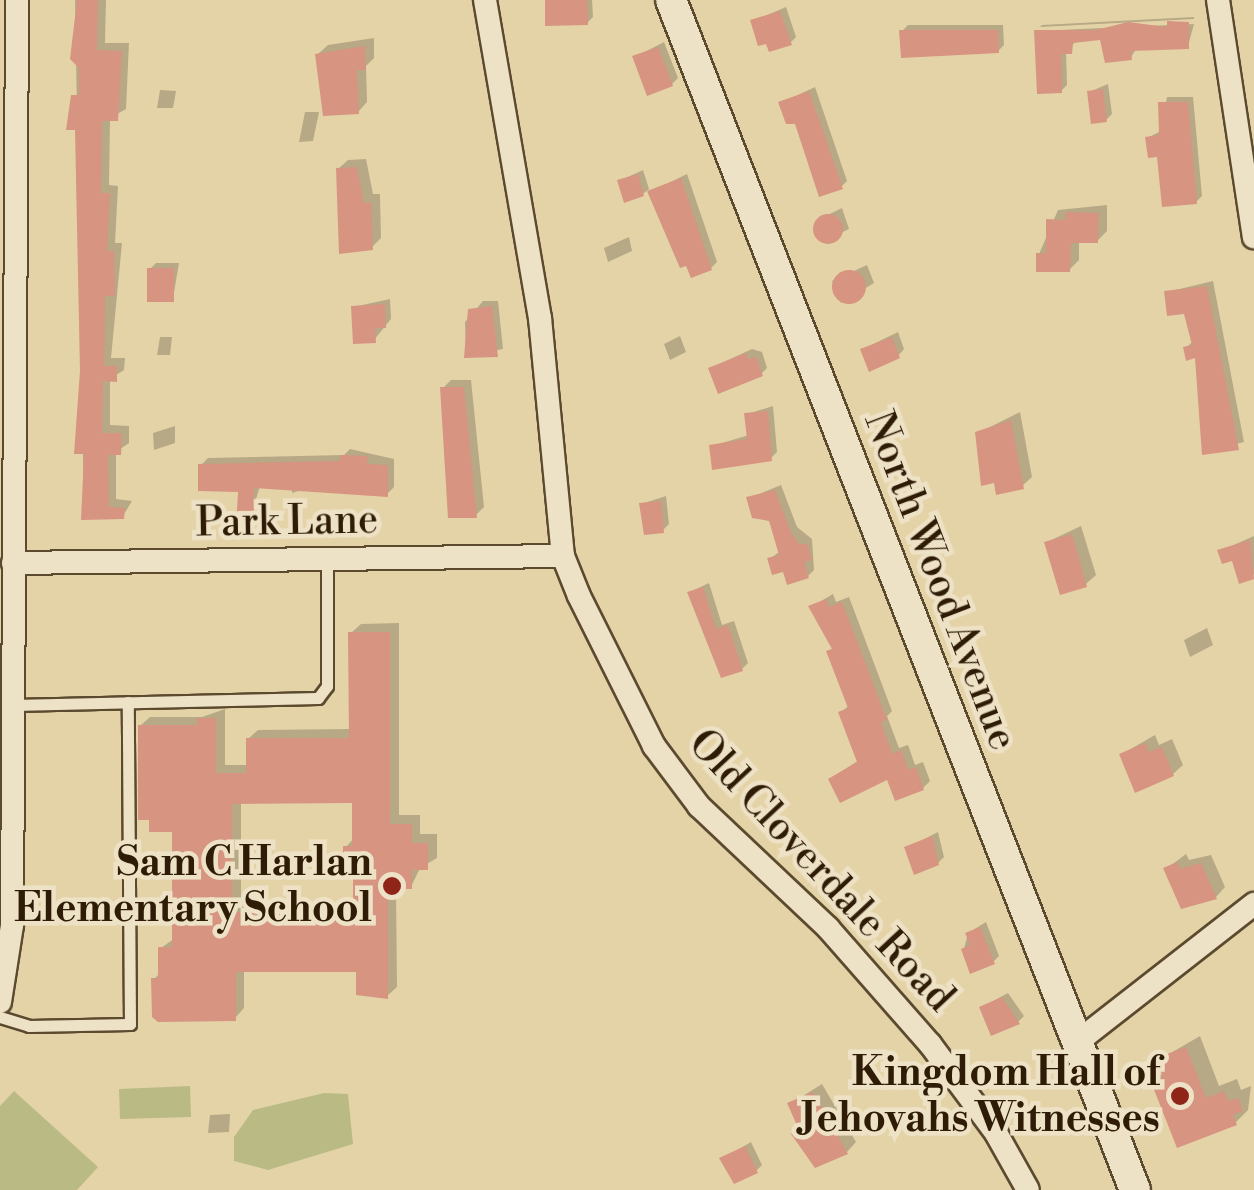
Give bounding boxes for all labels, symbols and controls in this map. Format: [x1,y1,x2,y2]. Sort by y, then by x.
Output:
street label: North Wood Avenue [853,405,1027,757]
street label: Park Lane [195,496,379,548]
street label: Old Cloverdale Road [678,720,964,1022]
place label: Sam C Harlan Elementary School [14,839,372,933]
marker: Sam C Harlan Elementary School [381,875,403,897]
place label: Kingdom Hall of Jehovahs Witnesses [801,1049,1160,1143]
marker: Kingdom Hall of Jehovahs Witnesses [1169,1085,1191,1107]

